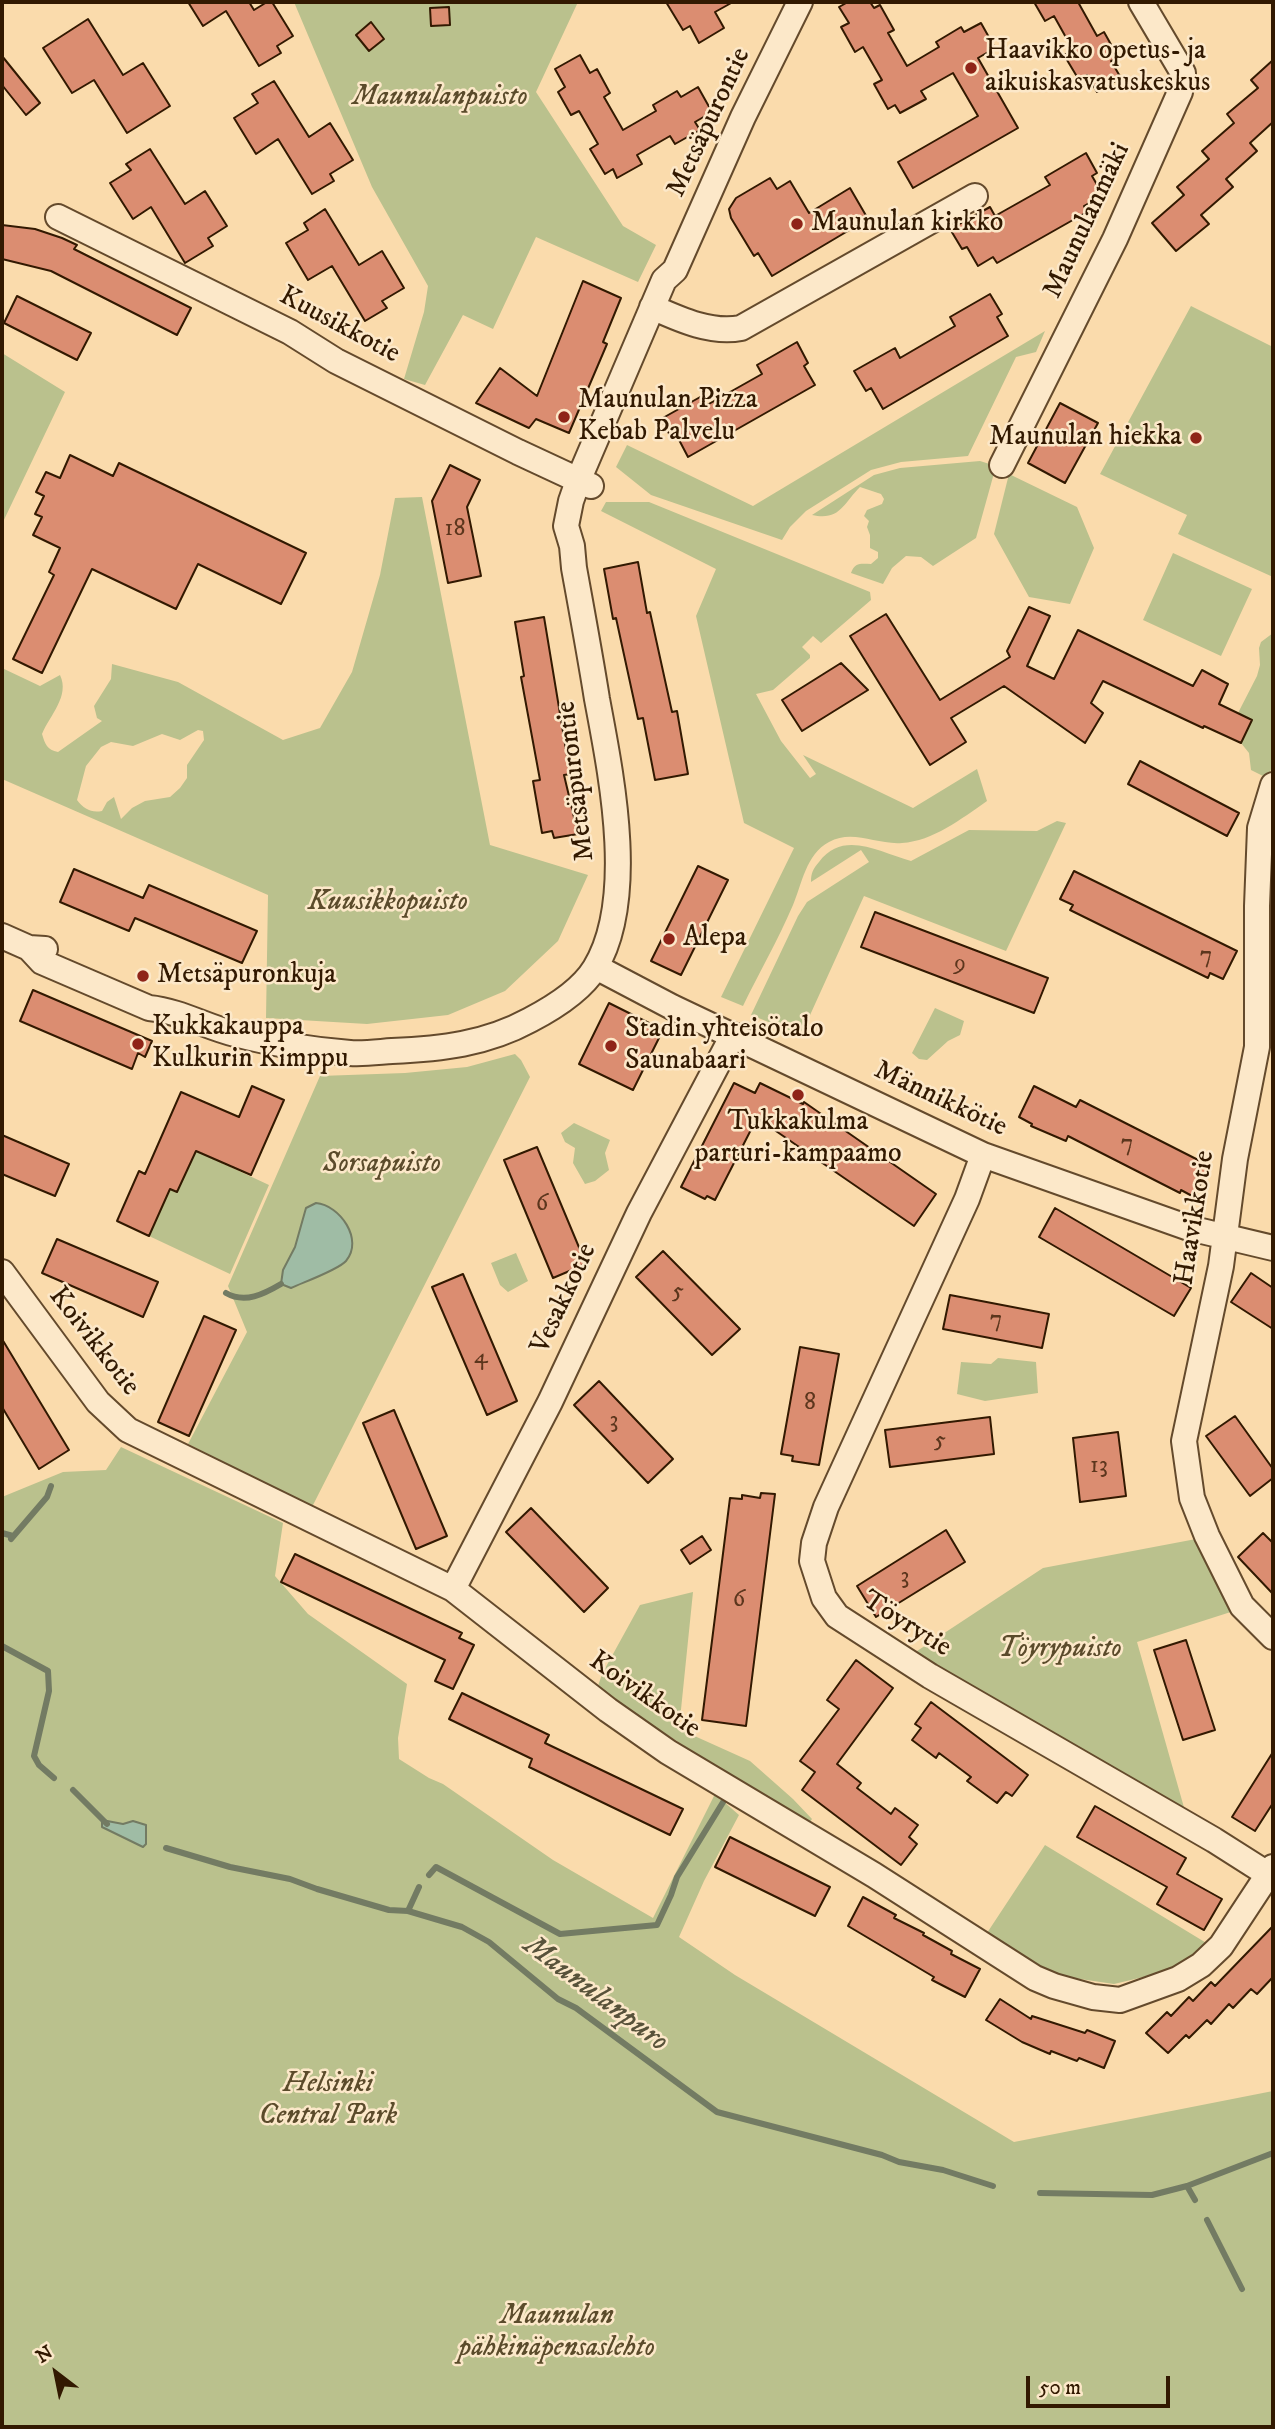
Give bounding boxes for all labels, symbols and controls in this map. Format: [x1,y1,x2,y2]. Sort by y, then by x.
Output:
place label: Haavikko opetus- ja aikuiskasvatuskeskus [985,35,1210,101]
street label: Metsäpurontie [661,43,759,203]
marker: Haavikko opetus- ja aikuiskasvatuskeskus [963,60,979,76]
park label: Maunulanpuisto [352,81,528,115]
street label: Maunulanmäki [1037,138,1139,304]
place label: Maunulan kirkko [811,207,1003,241]
marker: Maunulan kirkko [789,216,805,232]
street label: Kuusikkotie [273,280,405,372]
place label: Maunulan Pizza Kebab Palvelu [578,384,758,450]
marker: Maunulan Pizza Kebab Palvelu [556,409,572,425]
place label: Maunulan hiekka [989,421,1182,455]
marker: Maunulan hiekka [1188,430,1204,446]
house number: 18 [445,516,465,544]
street label: Metsäpurontie [551,699,603,863]
park label: Kuusikkopuisto [308,886,468,920]
place label: Alepa [683,922,747,956]
marker: Alepa [661,931,677,947]
house number: 7 [1200,943,1212,971]
house number: 9 [954,951,966,979]
place label: Metsäpuronkuja [157,959,336,993]
marker: Metsäpuronkuja [135,968,151,984]
place label: Kukkakauppa Kulkurin Kimppu [152,1011,348,1077]
place label: Stadin yhteisötalo Saunabaari [625,1013,824,1079]
marker: Kukkakauppa Kulkurin Kimppu [130,1036,146,1052]
marker: Stadin yhteisötalo Saunabaari [603,1038,619,1054]
street label: Männikkötie [868,1055,1012,1145]
marker: Tukkakulma parturi-kampaamo [790,1087,806,1103]
place label: Tukkakulma parturi-kampaamo [694,1106,902,1172]
house number: 7 [1121,1131,1133,1159]
park label: Sorsapuisto [323,1148,441,1182]
street label: Haavikkotie [1169,1148,1223,1288]
house number: 6 [536,1191,548,1219]
street label: Vesakkotie [525,1238,605,1360]
house number: 5 [672,1279,684,1307]
street label: Koivikkotie [40,1281,146,1403]
house number: 7 [990,1307,1002,1335]
house number: 4 [474,1344,488,1372]
house number: 8 [804,1390,816,1418]
house number: 3 [610,1408,618,1436]
house number: 5 [934,1428,946,1456]
house number: 13 [1090,1453,1108,1481]
house number: 3 [901,1564,909,1592]
street label: Töyrytie [855,1585,957,1665]
house number: 6 [733,1587,745,1615]
park label: Töyrypuisto [998,1633,1122,1667]
street label: Koivikkotie [582,1645,706,1747]
water label: Maunulanpuro [515,1929,675,2061]
park label: Helsinki Central Park [259,2068,397,2134]
park label: Maunulan pähkinäpensaslehto [459,2300,655,2366]
north arrow [21,2338,91,2408]
text: N [32,2341,57,2369]
scale bar [1030,2362,1174,2406]
text: 50 m [1039,2375,1081,2401]

